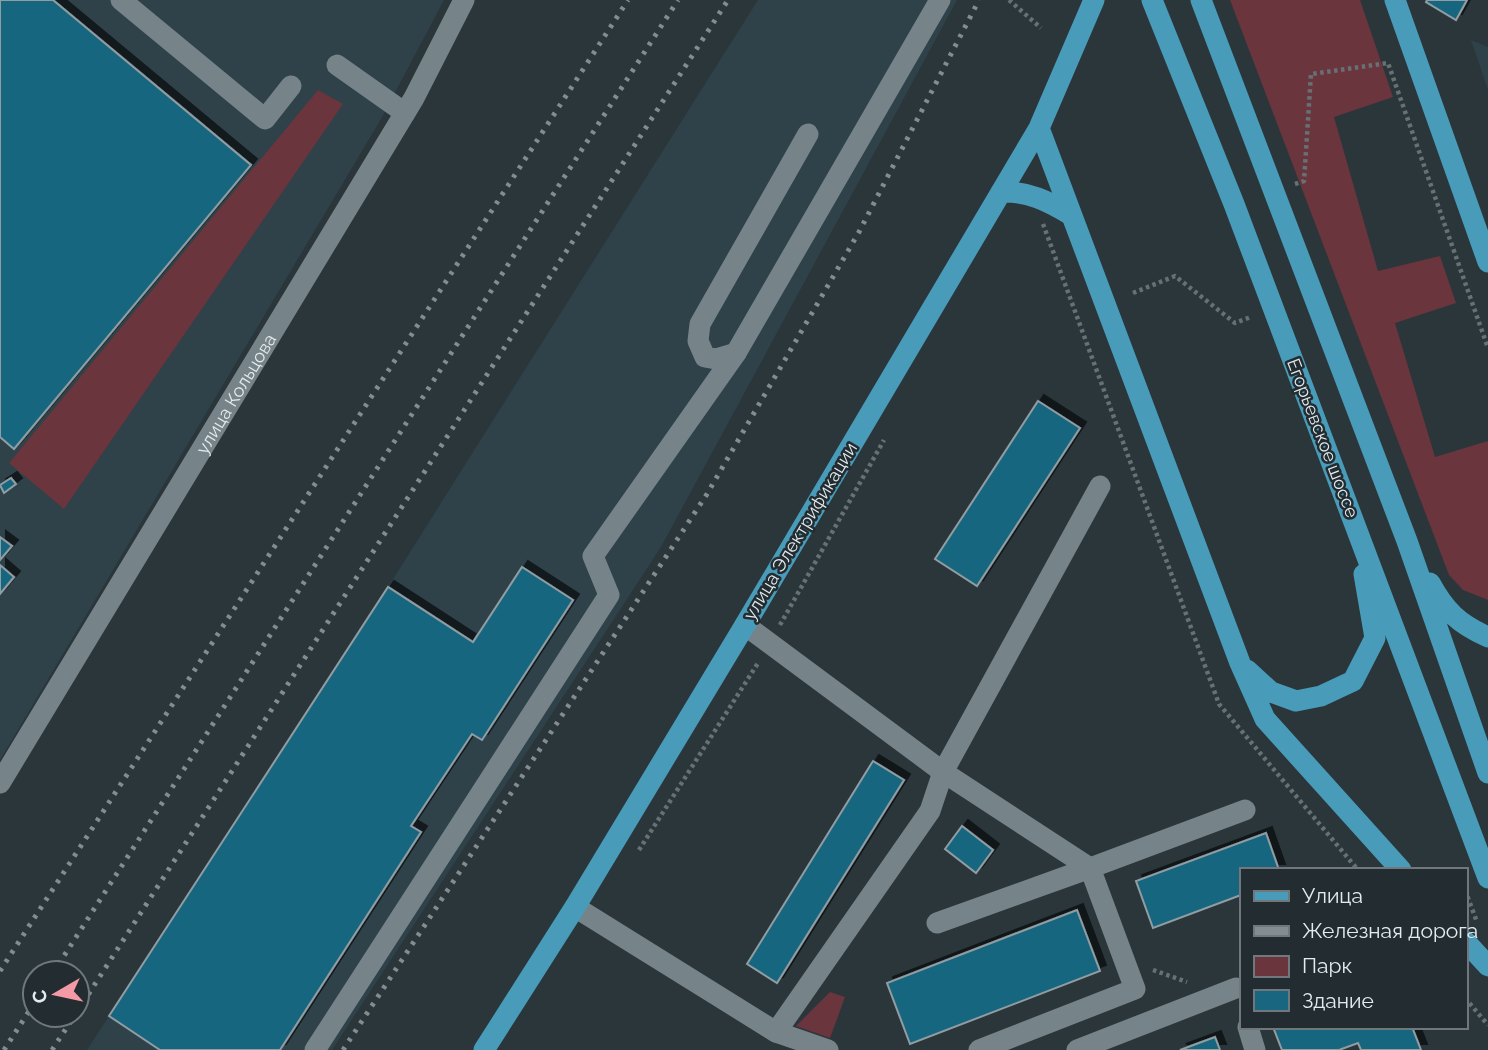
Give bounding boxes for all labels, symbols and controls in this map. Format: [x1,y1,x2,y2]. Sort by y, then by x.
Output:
street label: улица Кольцова [191,330,280,458]
street label: Егорьевское шоссе [1283,355,1363,521]
street label: улица Электрификации [739,439,861,623]
legend [1240,868,1467,1029]
text: Улица [1302,883,1363,908]
text: Железная дорога [1302,918,1478,943]
text: Парк [1302,953,1352,978]
north arrow [21,959,91,1029]
text: С [27,988,51,1005]
text: Здание [1302,988,1374,1013]

